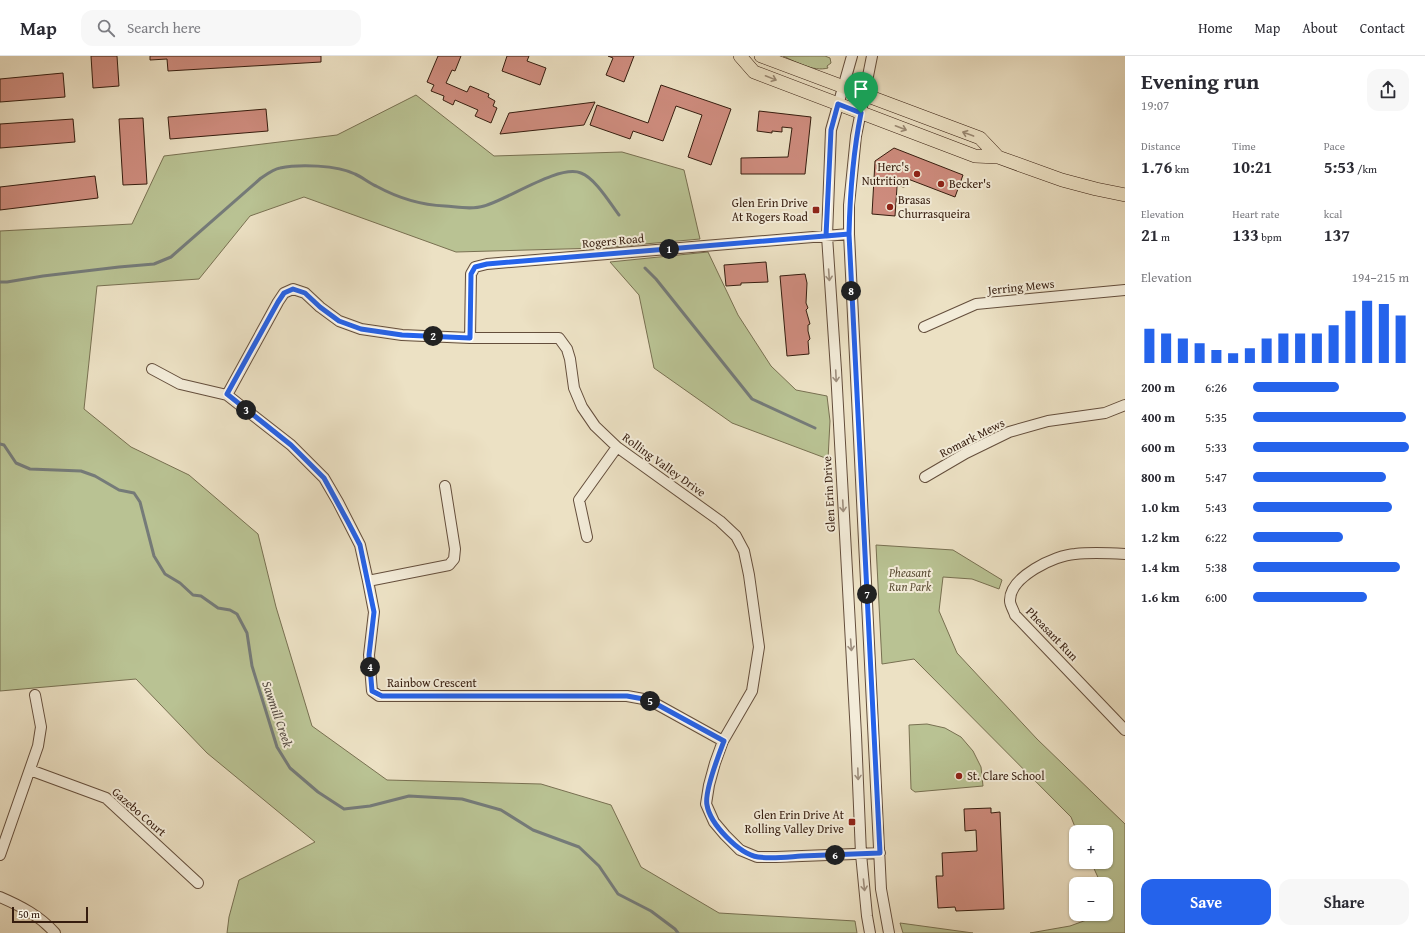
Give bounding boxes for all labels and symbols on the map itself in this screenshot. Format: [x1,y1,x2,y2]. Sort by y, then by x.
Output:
pin [844,72,878,113]
one-way arrow [764,75,776,83]
one-way arrow [894,124,906,132]
one-way arrow [963,129,975,137]
place label: Herc's Nutrition [862,158,909,189]
marker: Herc's Nutrition [912,169,922,179]
place label: Becker's [949,175,991,192]
marker: Becker's [936,179,946,189]
place label: Brasas Churrasqueira [898,191,971,222]
place label: Glen Erin Drive At Rogers Road [732,194,809,225]
marker: Brasas Churrasqueira [885,202,895,212]
marker: Glen Erin Drive At Rogers Road [811,205,821,215]
street label: Rogers Road [581,229,645,252]
pin: 1 [659,239,679,259]
one-way arrow [826,268,833,281]
street label: Jerring Mews [985,275,1055,299]
pin: 8 [841,281,861,301]
pin: 2 [423,326,443,346]
one-way arrow [833,369,840,382]
pin: 3 [236,400,256,420]
street label: Romark Mews [936,414,1007,461]
street label: Rolling Valley Drive [619,429,710,501]
street label: Glen Erin Drive [818,455,839,532]
one-way arrow [839,499,847,512]
park label: Pheasant Run Park [888,564,932,595]
pin: 7 [857,584,877,604]
street label: Pheasant Run [1022,603,1083,664]
one-way arrow [847,638,854,651]
pin: 4 [360,657,380,677]
street label: Rainbow Crescent [387,674,478,691]
water label: Sawmill Creek [257,678,298,750]
pin: 5 [640,691,660,711]
one-way arrow [854,767,861,780]
place label: St. Clare School [967,767,1045,784]
marker: St. Clare School [954,771,964,781]
street label: Gazebo Court [108,783,171,840]
place label: Glen Erin Drive At Rolling Valley Drive [745,806,845,837]
marker: Glen Erin Drive At Rolling Valley Drive [847,817,857,827]
pin: 6 [825,845,845,865]
one-way arrow [860,878,867,891]
scale bar [12,905,88,924]

